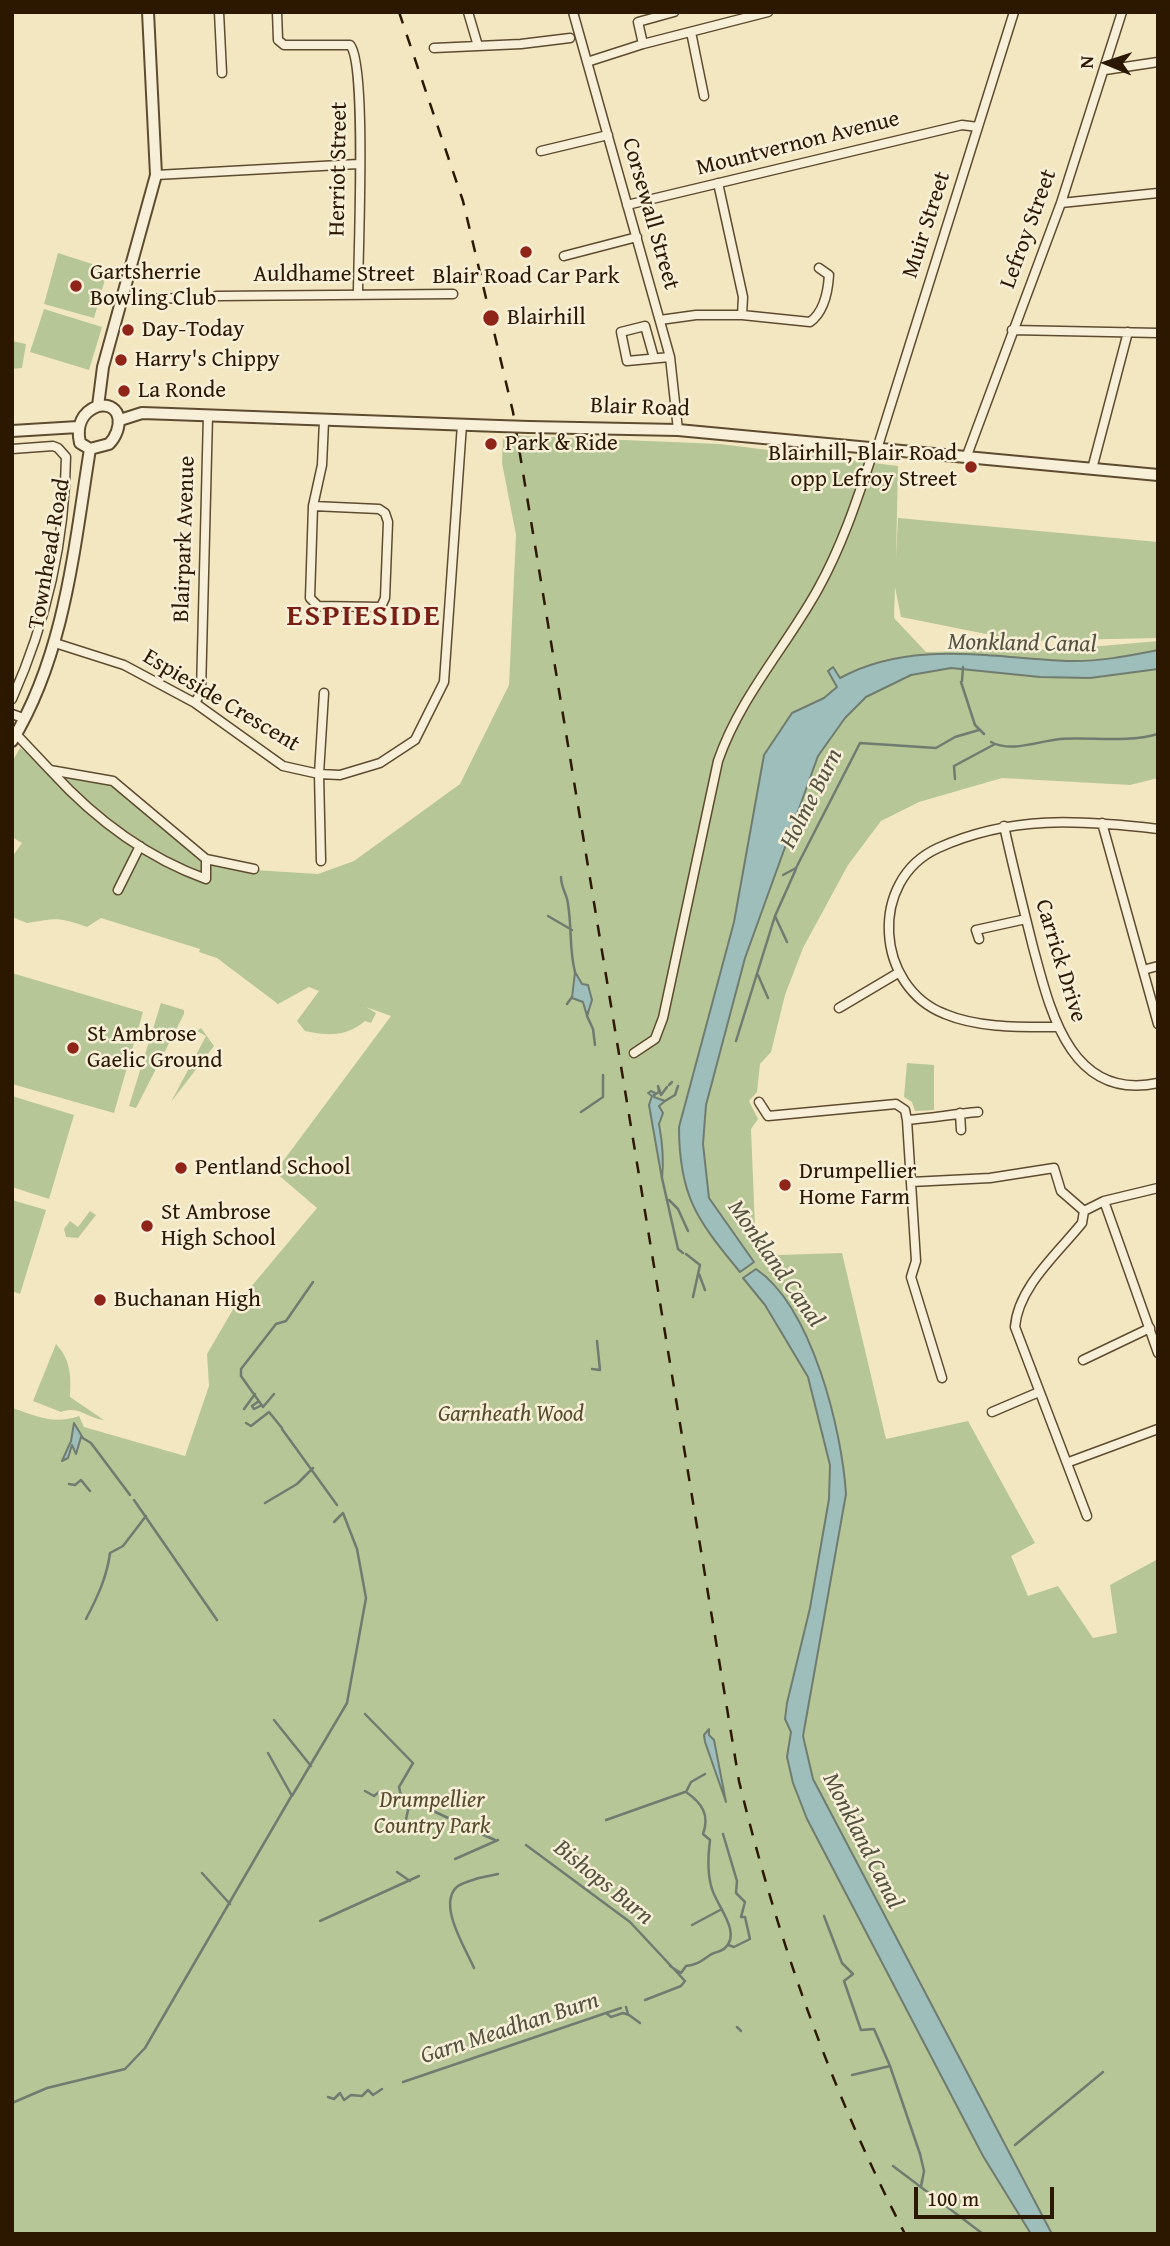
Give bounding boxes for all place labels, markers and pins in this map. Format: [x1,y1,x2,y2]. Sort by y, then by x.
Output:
marker: Blair Road Car Park [518,244,534,260]
place label: Gartsherrie Bowling Club [90,259,216,313]
place label: Blair Road Car Park [433,263,619,291]
marker: Gartsherrie Bowling Club [68,278,84,294]
place label: Blairhill [507,304,586,332]
marker: Blairhill [481,308,501,328]
place label: Day-Today [142,316,245,344]
marker: Day-Today [120,322,136,338]
place label: Harry's Chippy [135,346,280,374]
marker: Harry's Chippy [113,352,129,368]
place label: La Ronde [138,377,226,405]
marker: La Ronde [116,383,132,399]
place label: Park & Ride [505,430,618,458]
marker: Park & Ride [483,436,499,452]
place label: Blairhill, Blair Road opp Lefroy Street [768,440,957,494]
marker: Blairhill, Blair Road opp Lefroy Street [963,459,979,475]
place label: St Ambrose Gaelic Ground [87,1021,222,1075]
marker: St Ambrose Gaelic Ground [65,1040,81,1056]
place label: Pentland School [195,1154,351,1182]
place label: Drumpellier Home Farm [799,1158,917,1212]
marker: Pentland School [173,1160,189,1176]
marker: Drumpellier Home Farm [777,1177,793,1193]
place label: St Ambrose High School [161,1199,276,1253]
marker: St Ambrose High School [139,1218,155,1234]
place label: Buchanan High [114,1286,261,1314]
marker: Buchanan High [92,1292,108,1308]

